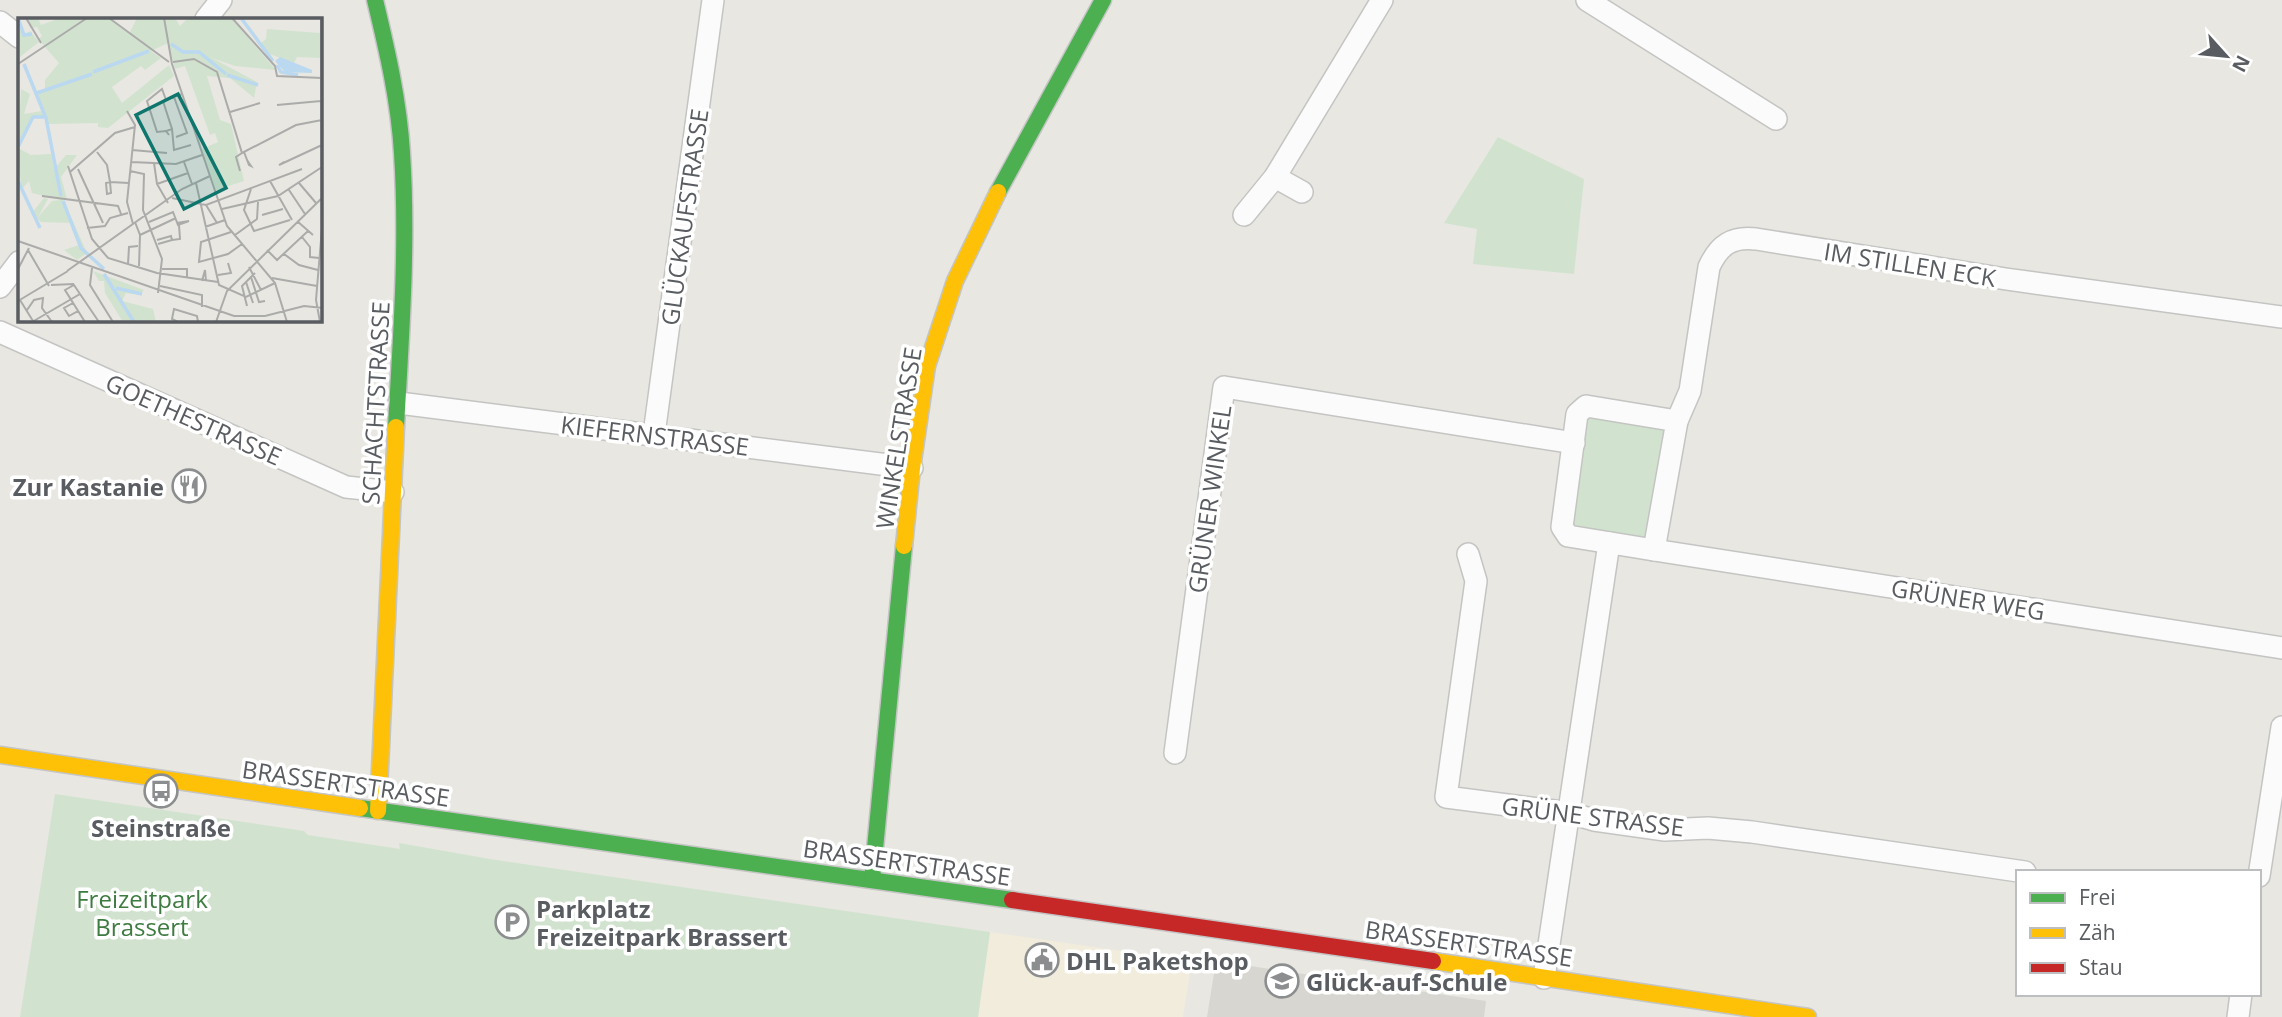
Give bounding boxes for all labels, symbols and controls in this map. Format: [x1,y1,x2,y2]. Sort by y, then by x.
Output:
inset map [18,18,322,322]
north arrow [2191,21,2261,91]
text: N [2226,51,2256,77]
street label: GLÜCKAUFSTRASSE [652,107,716,327]
street label: IM STILLEN ECK [1822,234,1999,294]
street label: SCHACHTSTRASSE [353,301,397,505]
street label: WINKELSTRASSE [867,345,929,531]
street label: GOETHESTRASSE [101,365,287,473]
street label: GRÜNER WINKEL [1179,403,1239,595]
street label: KIEFERNSTRASSE [559,407,751,463]
restaurant icon: Zur Kastanie [170,467,208,505]
place label: Zur Kastanie [13,470,164,503]
street label: GRÜNER WEG [1889,571,2047,627]
street label: BRASSERTSTRASSE [240,752,452,814]
bus stop icon: Steinstraße [142,772,180,810]
street label: GRÜNE STRASSE [1500,788,1686,844]
place label: Steinstraße [91,811,231,844]
street label: BRASSERTSTRASSE [801,831,1013,893]
legend [2016,870,2261,996]
park label: Freizeitpark Brassert [76,882,208,943]
text: Frei [2079,883,2116,911]
place label: Parkplatz Freizeitpark Brassert [536,892,788,953]
parking icon: Parkplatz Freizeitpark Brassert [493,903,531,941]
street label: BRASSERTSTRASSE [1363,912,1575,974]
text: Zäh [2079,918,2116,946]
public building icon: DHL Paketshop [1023,941,1061,979]
place label: DHL Paketshop [1066,944,1249,977]
text: Stau [2079,953,2123,981]
school or university icon: Glück-auf-Schule [1263,962,1301,1000]
place label: Glück-auf-Schule [1306,965,1507,998]

